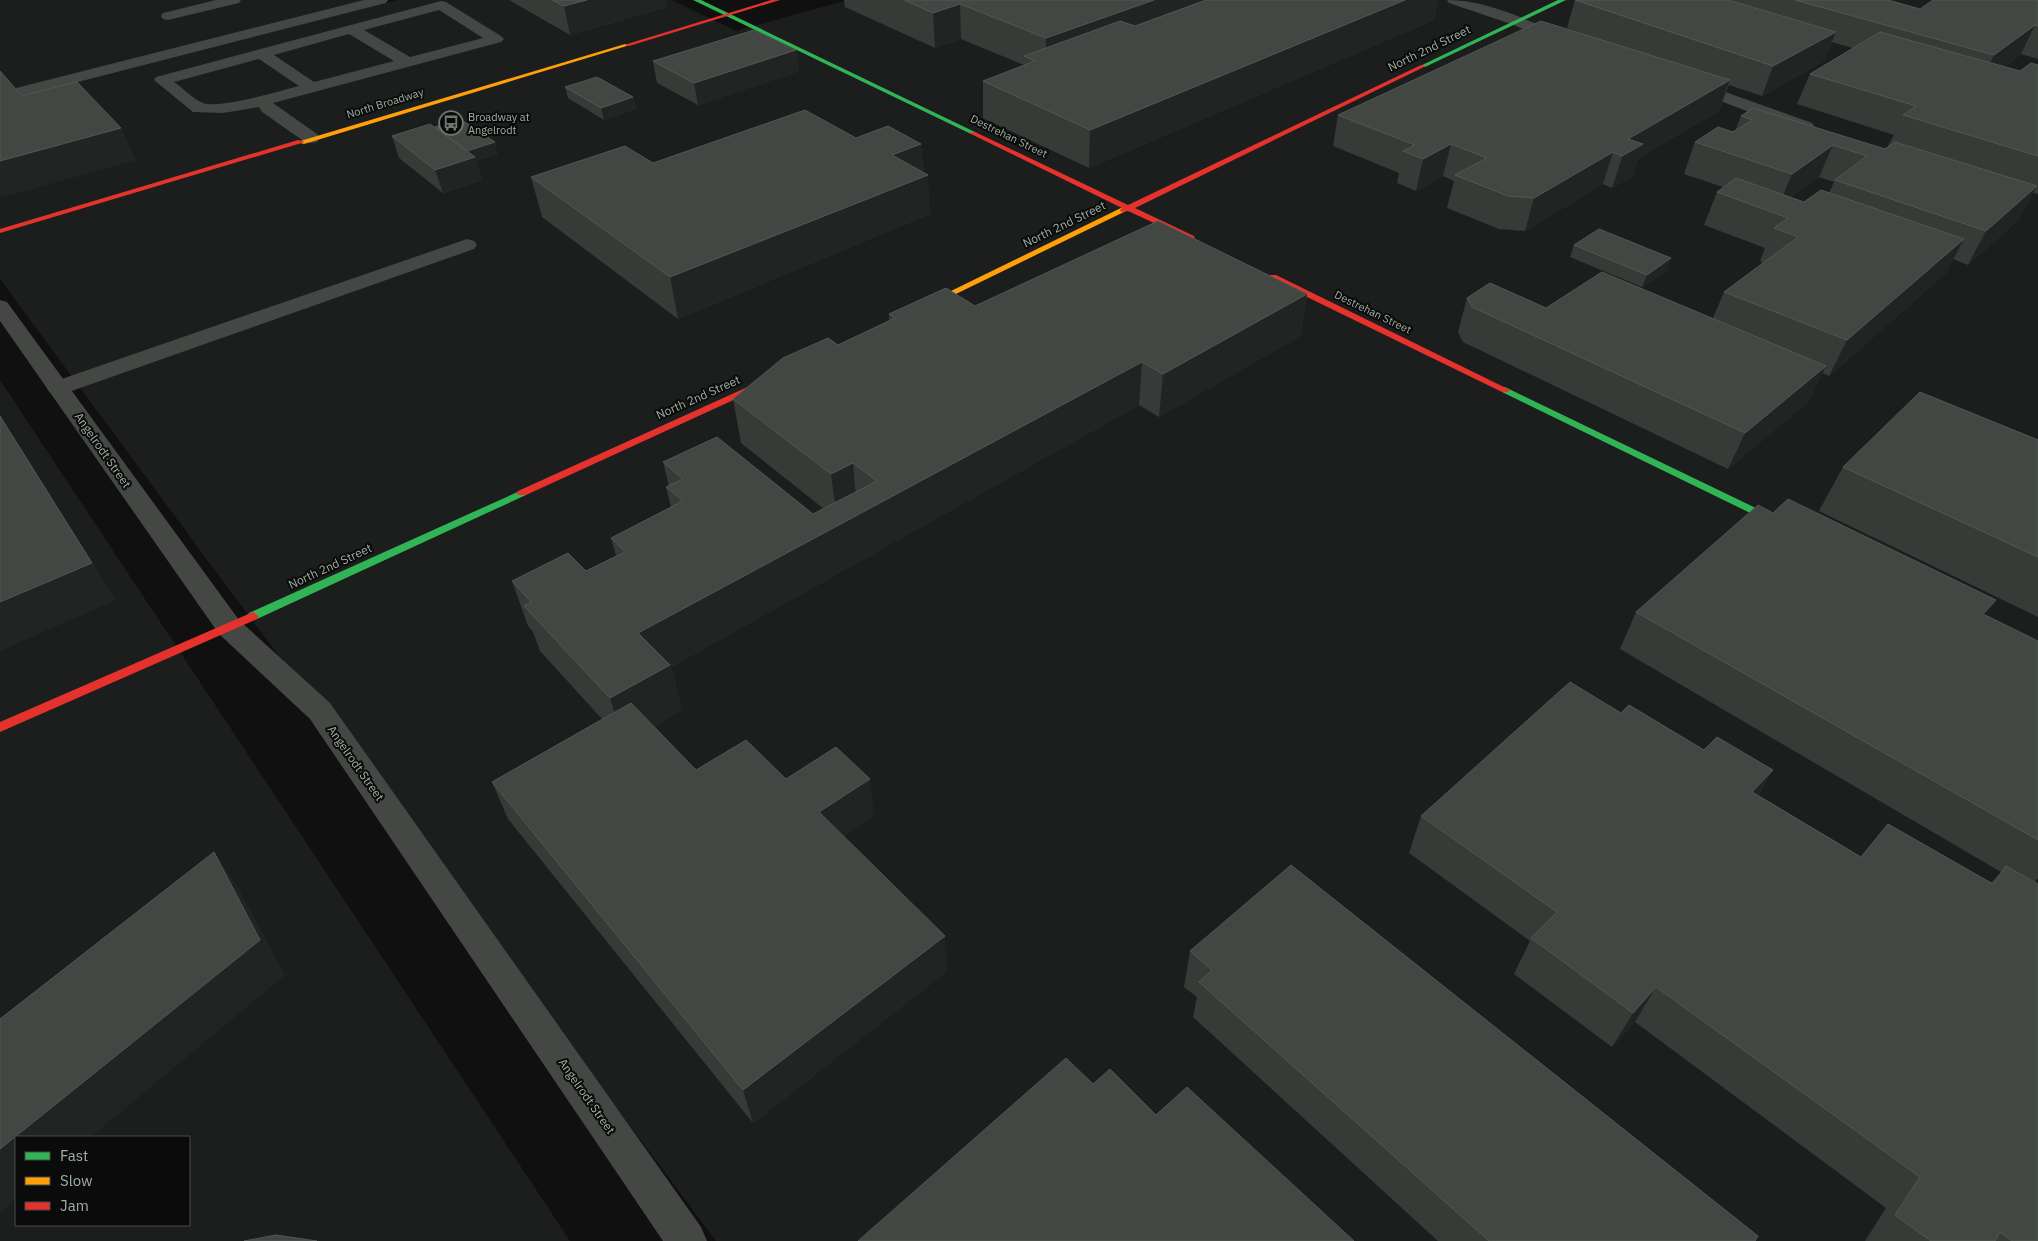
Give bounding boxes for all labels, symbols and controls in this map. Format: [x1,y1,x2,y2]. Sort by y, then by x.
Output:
street label: North 2nd Street [1385,21,1473,75]
street label: North Broadway [345,84,426,121]
bus stop icon: Broadway at Angelrodt [438,110,464,136]
place label: Broadway at Angelrodt [468,110,530,137]
street label: Destrehan Street [968,111,1050,161]
street label: North 2nd Street [1020,197,1108,251]
street label: Destrehan Street [1332,287,1414,337]
street label: North 2nd Street [654,372,742,422]
street label: Angelrodt Street [71,409,135,491]
street label: North 2nd Street [286,540,374,592]
street label: Angelrodt Street [324,722,388,804]
street label: Angelrodt Street [555,1055,619,1137]
legend [15,1136,190,1226]
text: Fast [60,1146,88,1165]
text: Slow [60,1171,93,1190]
text: Jam [60,1196,89,1215]

